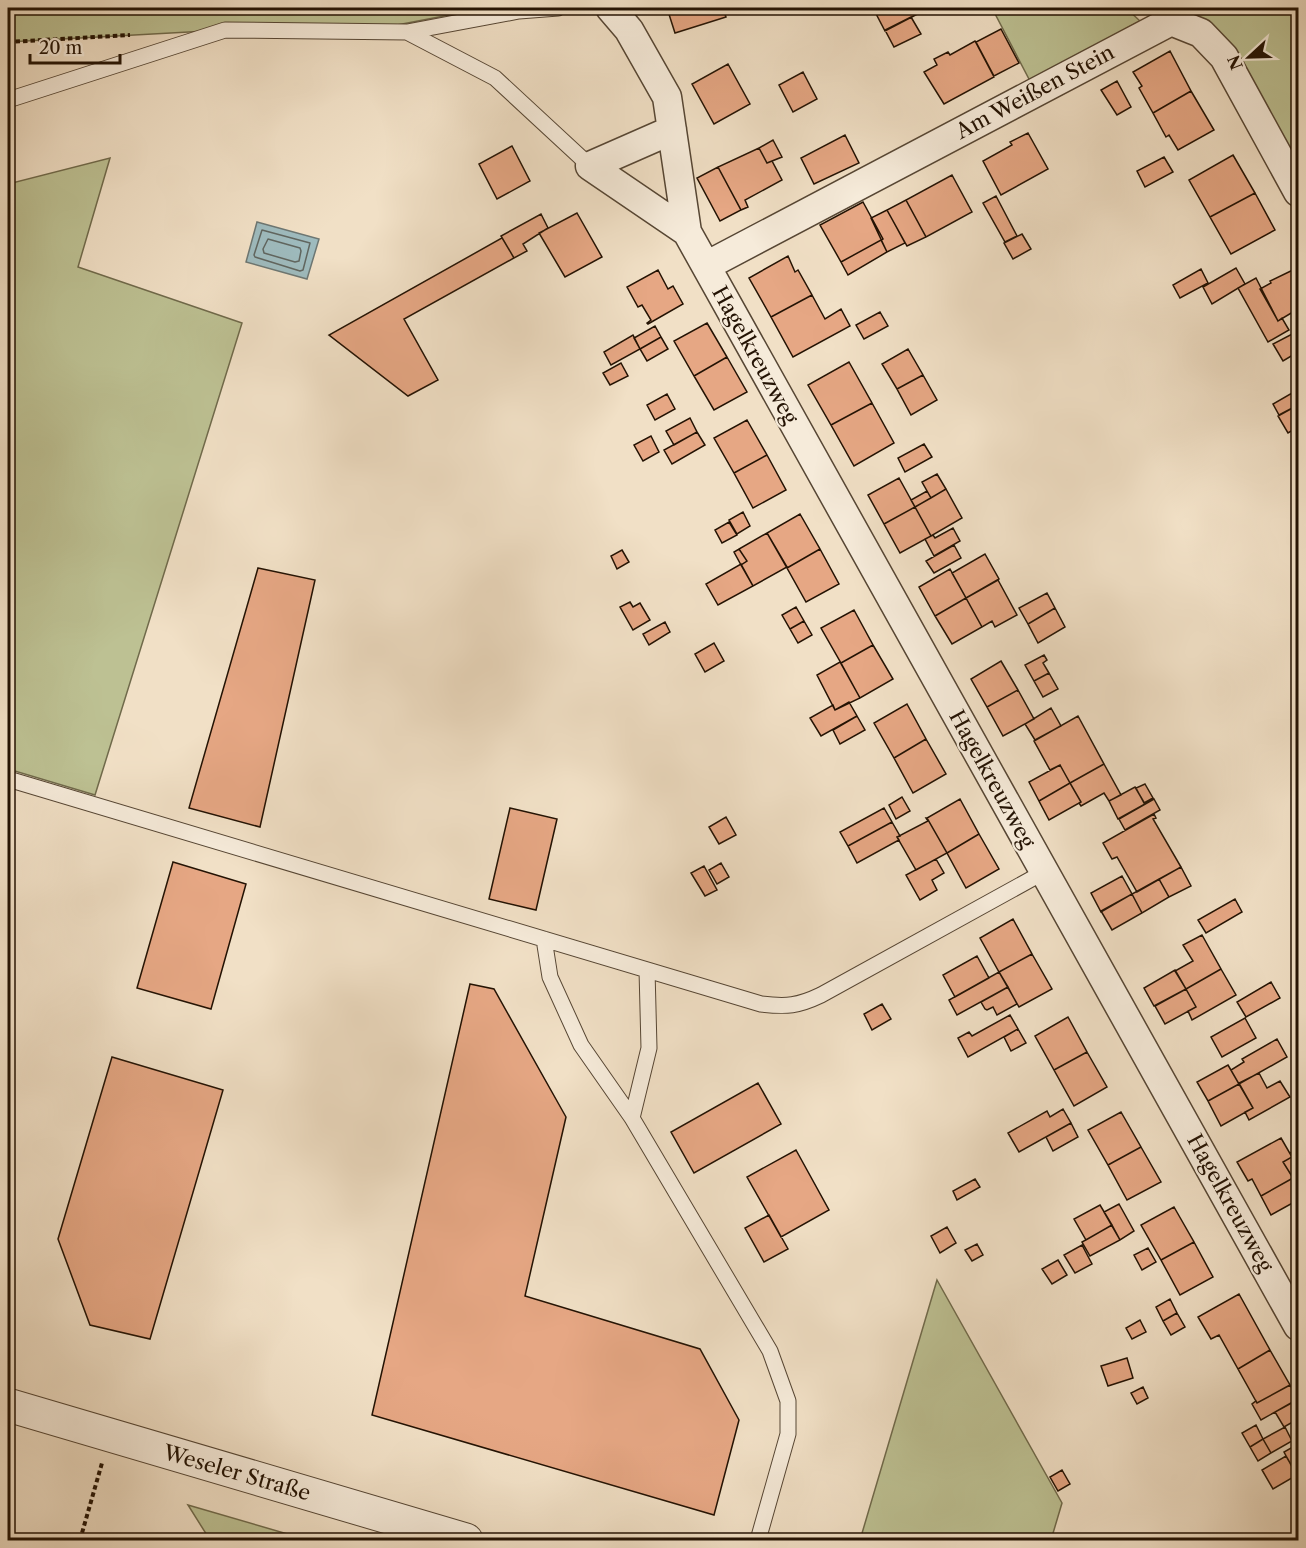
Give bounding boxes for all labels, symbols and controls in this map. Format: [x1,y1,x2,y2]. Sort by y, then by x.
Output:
scale bar [30,27,120,65]
north arrow [1219,27,1279,87]
text: 20 m [39,37,83,59]
street label: Am Weißen Stein [950,39,1118,144]
text: N [1223,52,1247,73]
street label: Hagelkreuzweg [707,281,804,429]
street label: Hagelkreuzweg [944,705,1041,853]
street label: Hagelkreuzweg [1182,1129,1279,1277]
street label: Weseler Straße [160,1439,314,1505]

